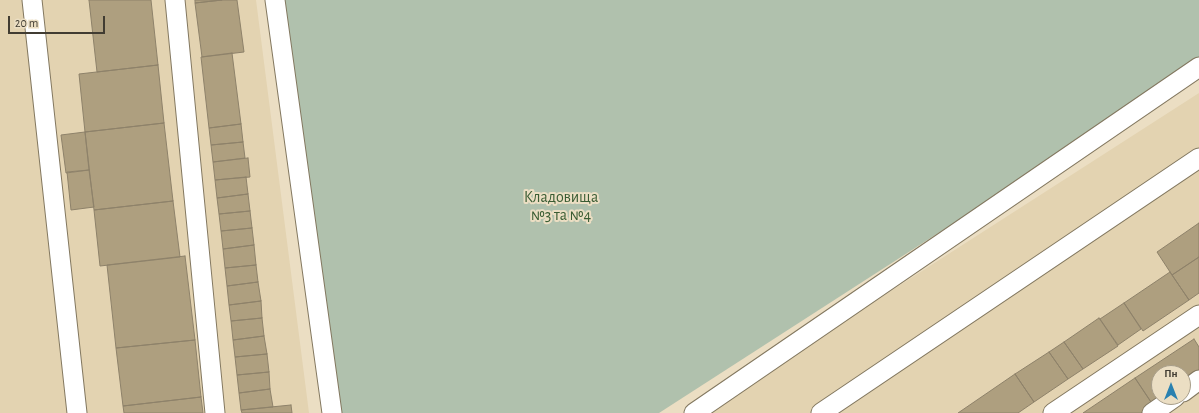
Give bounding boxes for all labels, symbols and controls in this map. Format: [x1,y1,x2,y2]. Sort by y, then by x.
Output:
scale bar [10,8,107,34]
text: 20 m [15,17,38,29]
park label: Кладовища №3 та №4 [524,187,598,225]
north arrow [1151,365,1191,405]
text: Пн [1164,368,1178,379]

